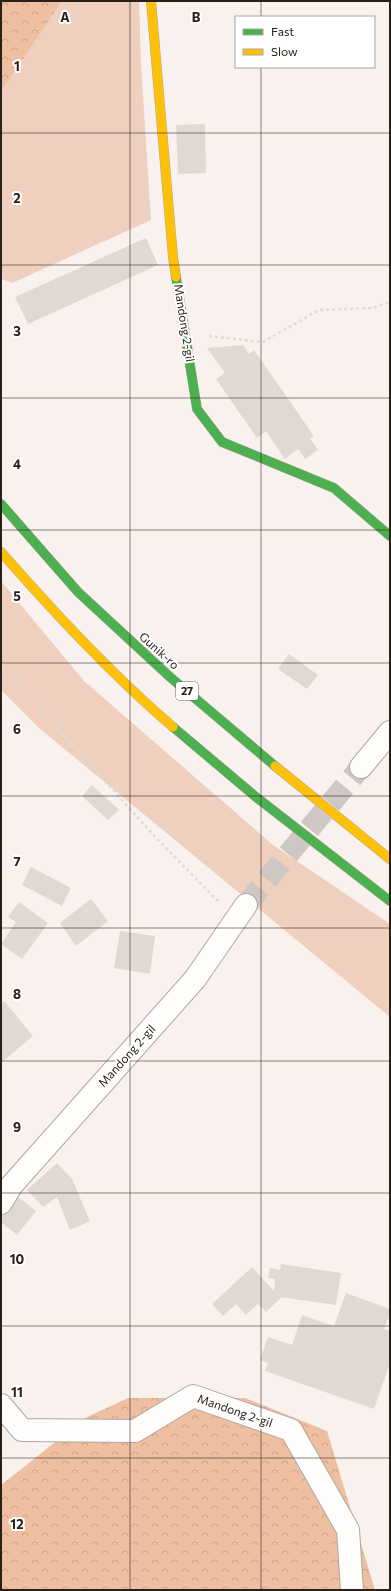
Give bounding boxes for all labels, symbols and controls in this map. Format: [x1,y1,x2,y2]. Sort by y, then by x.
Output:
text: A [60,9,70,25]
text: B [192,9,201,25]
legend [235,16,375,68]
text: Fast [271,24,294,38]
text: Slow [271,44,298,58]
text: 1 [14,58,20,74]
text: 2 [13,190,21,206]
street label: Mandong 2-gil [172,283,198,363]
text: 3 [13,323,21,339]
text: 4 [13,456,21,472]
text: 5 [13,588,21,604]
street label: Gunik-ro [137,629,182,672]
road number: 27 [176,682,198,700]
text: 6 [13,721,21,737]
text: 7 [13,853,21,869]
text: 8 [13,986,21,1002]
street label: Mandong 2-gil [95,1021,158,1089]
text: 9 [13,1119,21,1135]
text: 10 [10,1251,25,1267]
text: 11 [11,1384,23,1400]
street label: Mandong 2-gil [196,1391,275,1429]
text: 12 [10,1516,24,1532]

